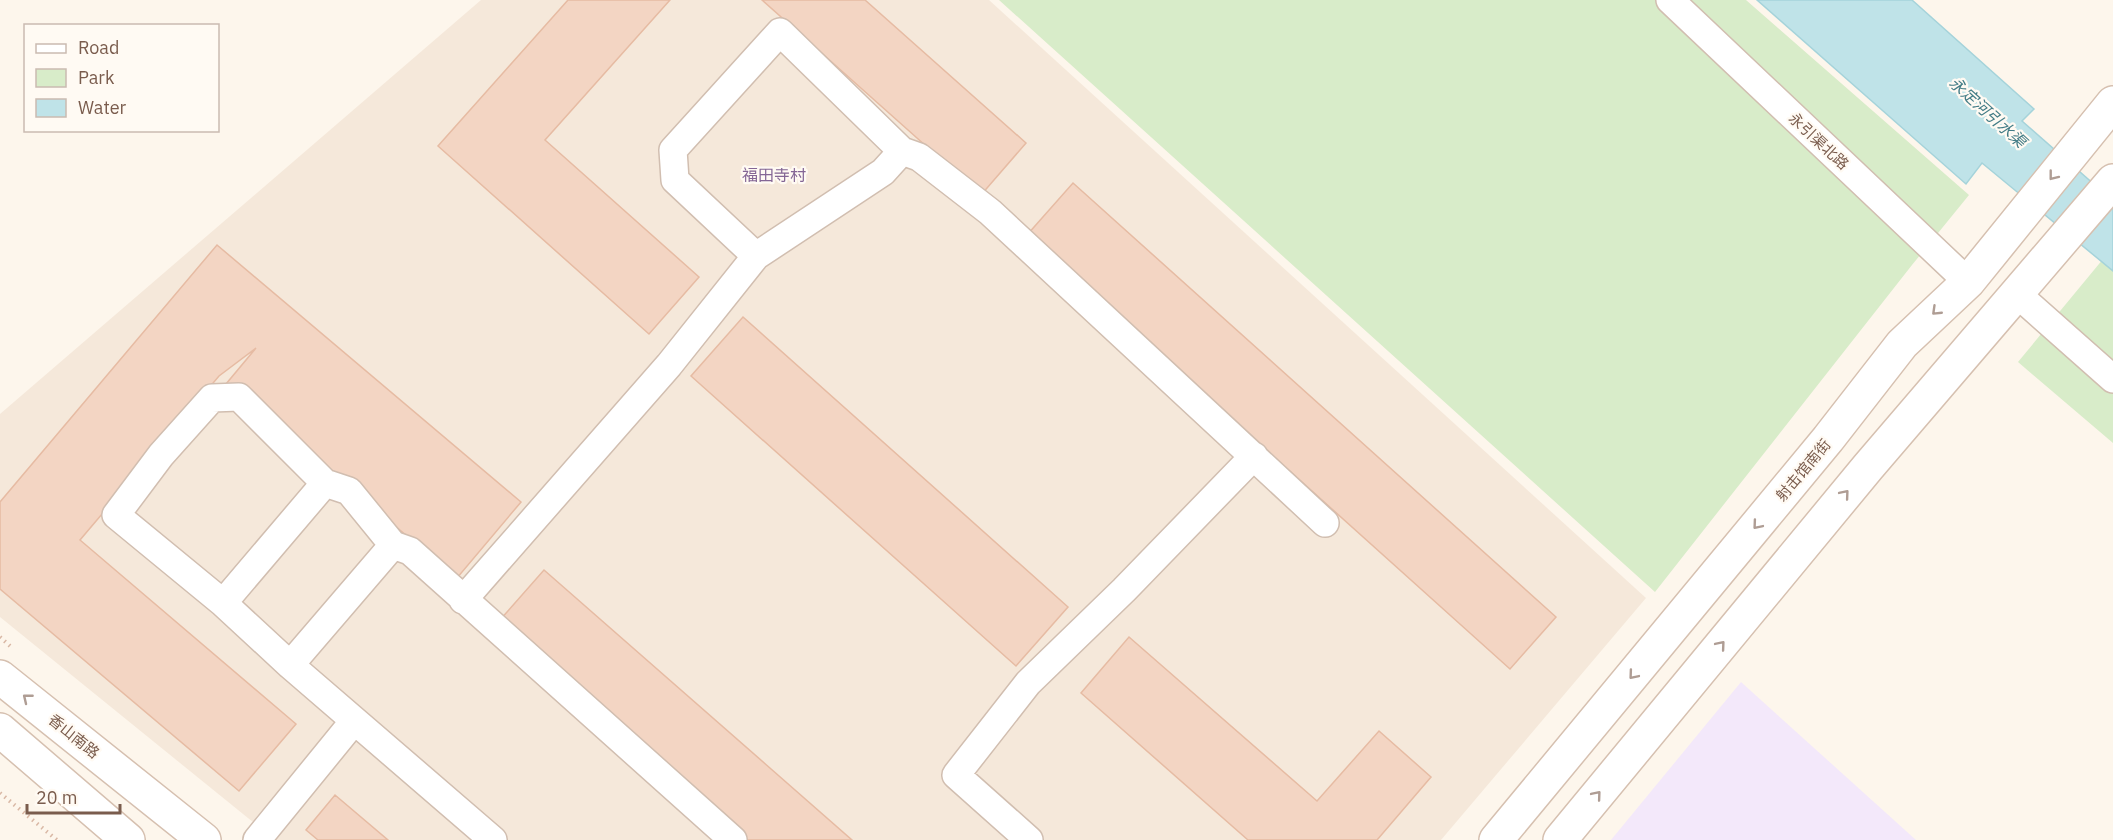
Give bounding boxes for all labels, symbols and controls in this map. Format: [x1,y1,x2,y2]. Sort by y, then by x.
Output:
legend [24,24,219,132]
text: Road [78,36,119,59]
text: Park [78,66,115,89]
water label: 永定河引水渠 [1946,72,2032,153]
text: Water [78,96,127,119]
street label: 永引渠北路 [1785,108,1853,174]
district label: 福田寺村 [742,165,806,185]
one-way arrow [2050,169,2061,180]
one-way arrow [1933,304,1944,315]
street label: 射击馆南街 [1772,435,1834,505]
one-way arrow [1838,490,1849,501]
one-way arrow [1754,518,1765,529]
one-way arrow [1714,640,1725,651]
one-way arrow [1629,668,1640,679]
one-way arrow [23,695,34,706]
street label: 香山南路 [45,710,103,762]
scale bar [27,777,120,815]
text: 20 m [36,786,78,809]
one-way arrow [1590,791,1601,802]

